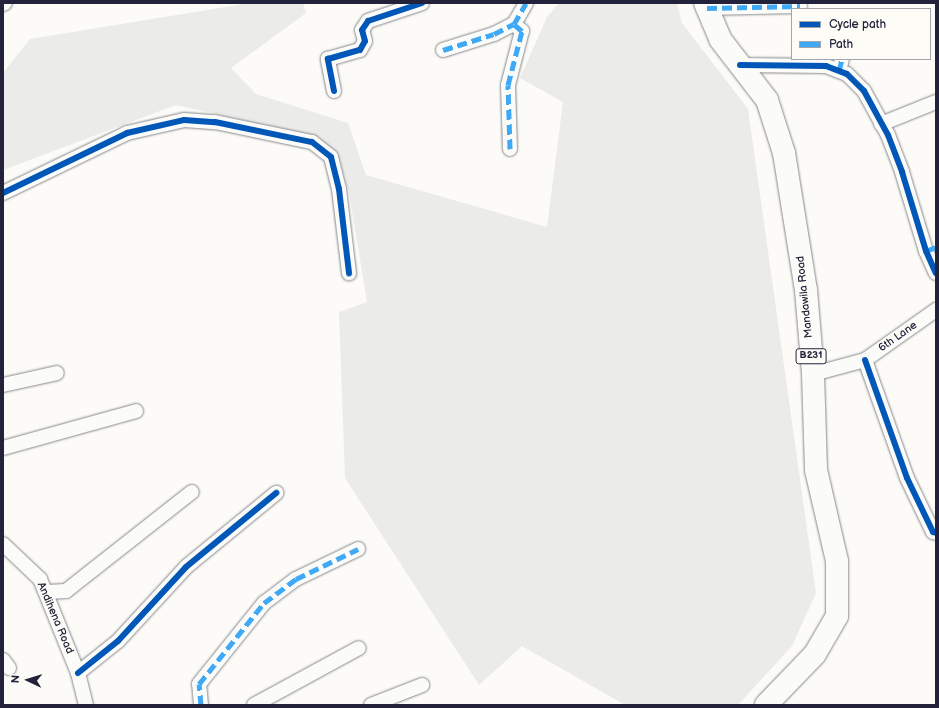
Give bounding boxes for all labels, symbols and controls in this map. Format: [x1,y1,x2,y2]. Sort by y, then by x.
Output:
legend [791,8,931,60]
text: Cycle path [829,17,886,32]
text: Path [829,37,853,52]
street label: Mandawila Road [794,255,816,339]
street label: 6th Lane [876,319,920,355]
road number: B231 [795,348,827,364]
street label: Andihena Road [34,580,76,656]
north arrow [8,660,48,700]
text: N [9,675,22,684]

